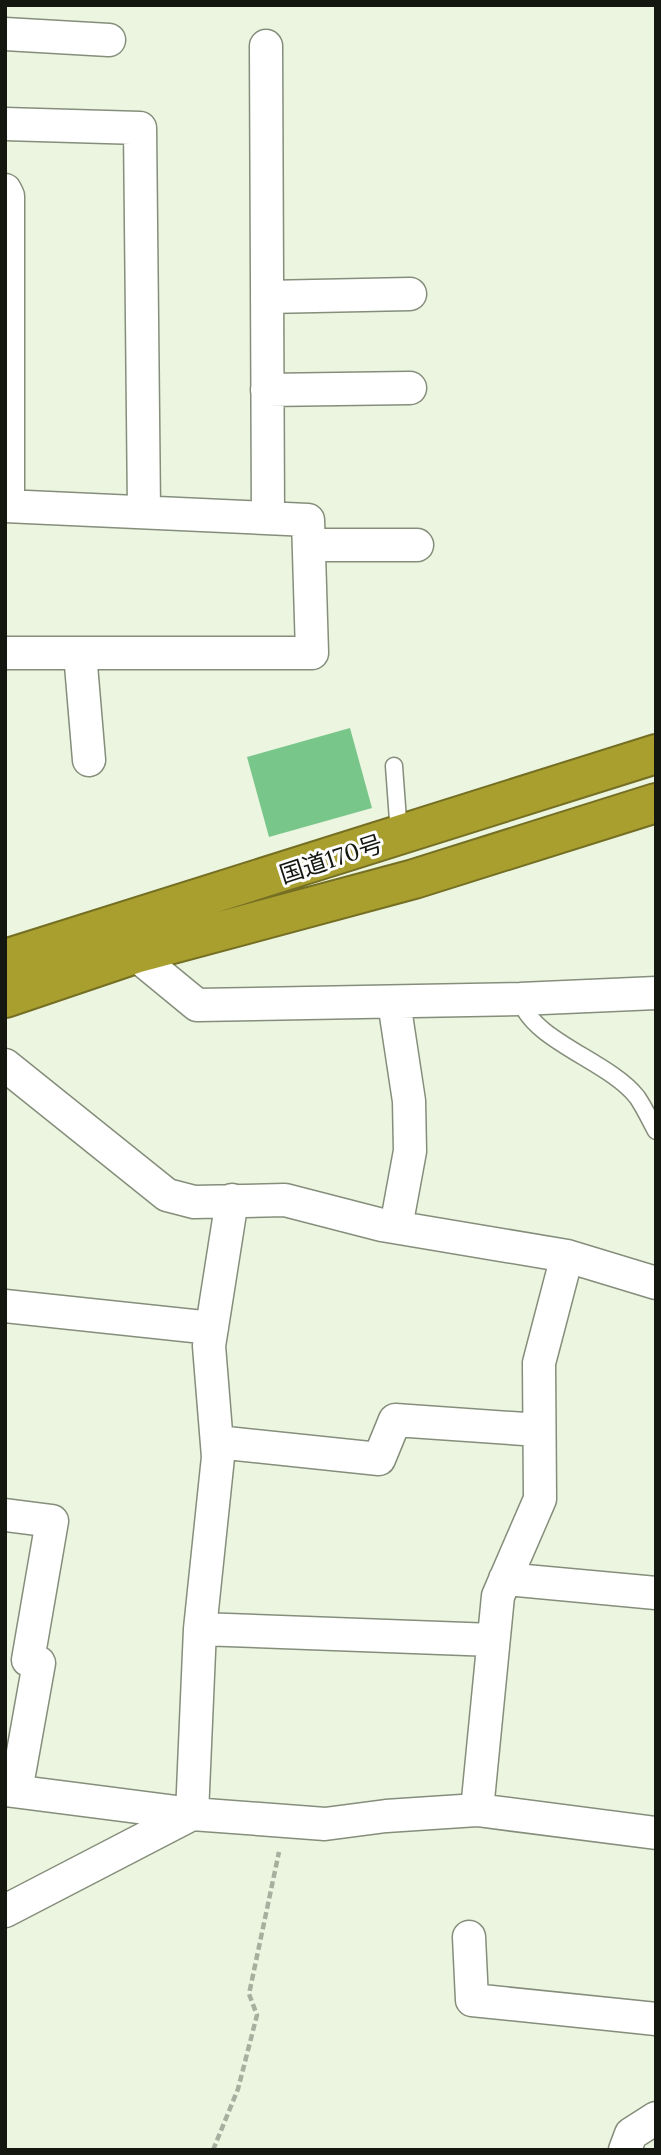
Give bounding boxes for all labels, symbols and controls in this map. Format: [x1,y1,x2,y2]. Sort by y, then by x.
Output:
street label: 国道170号 [275,828,387,890]

